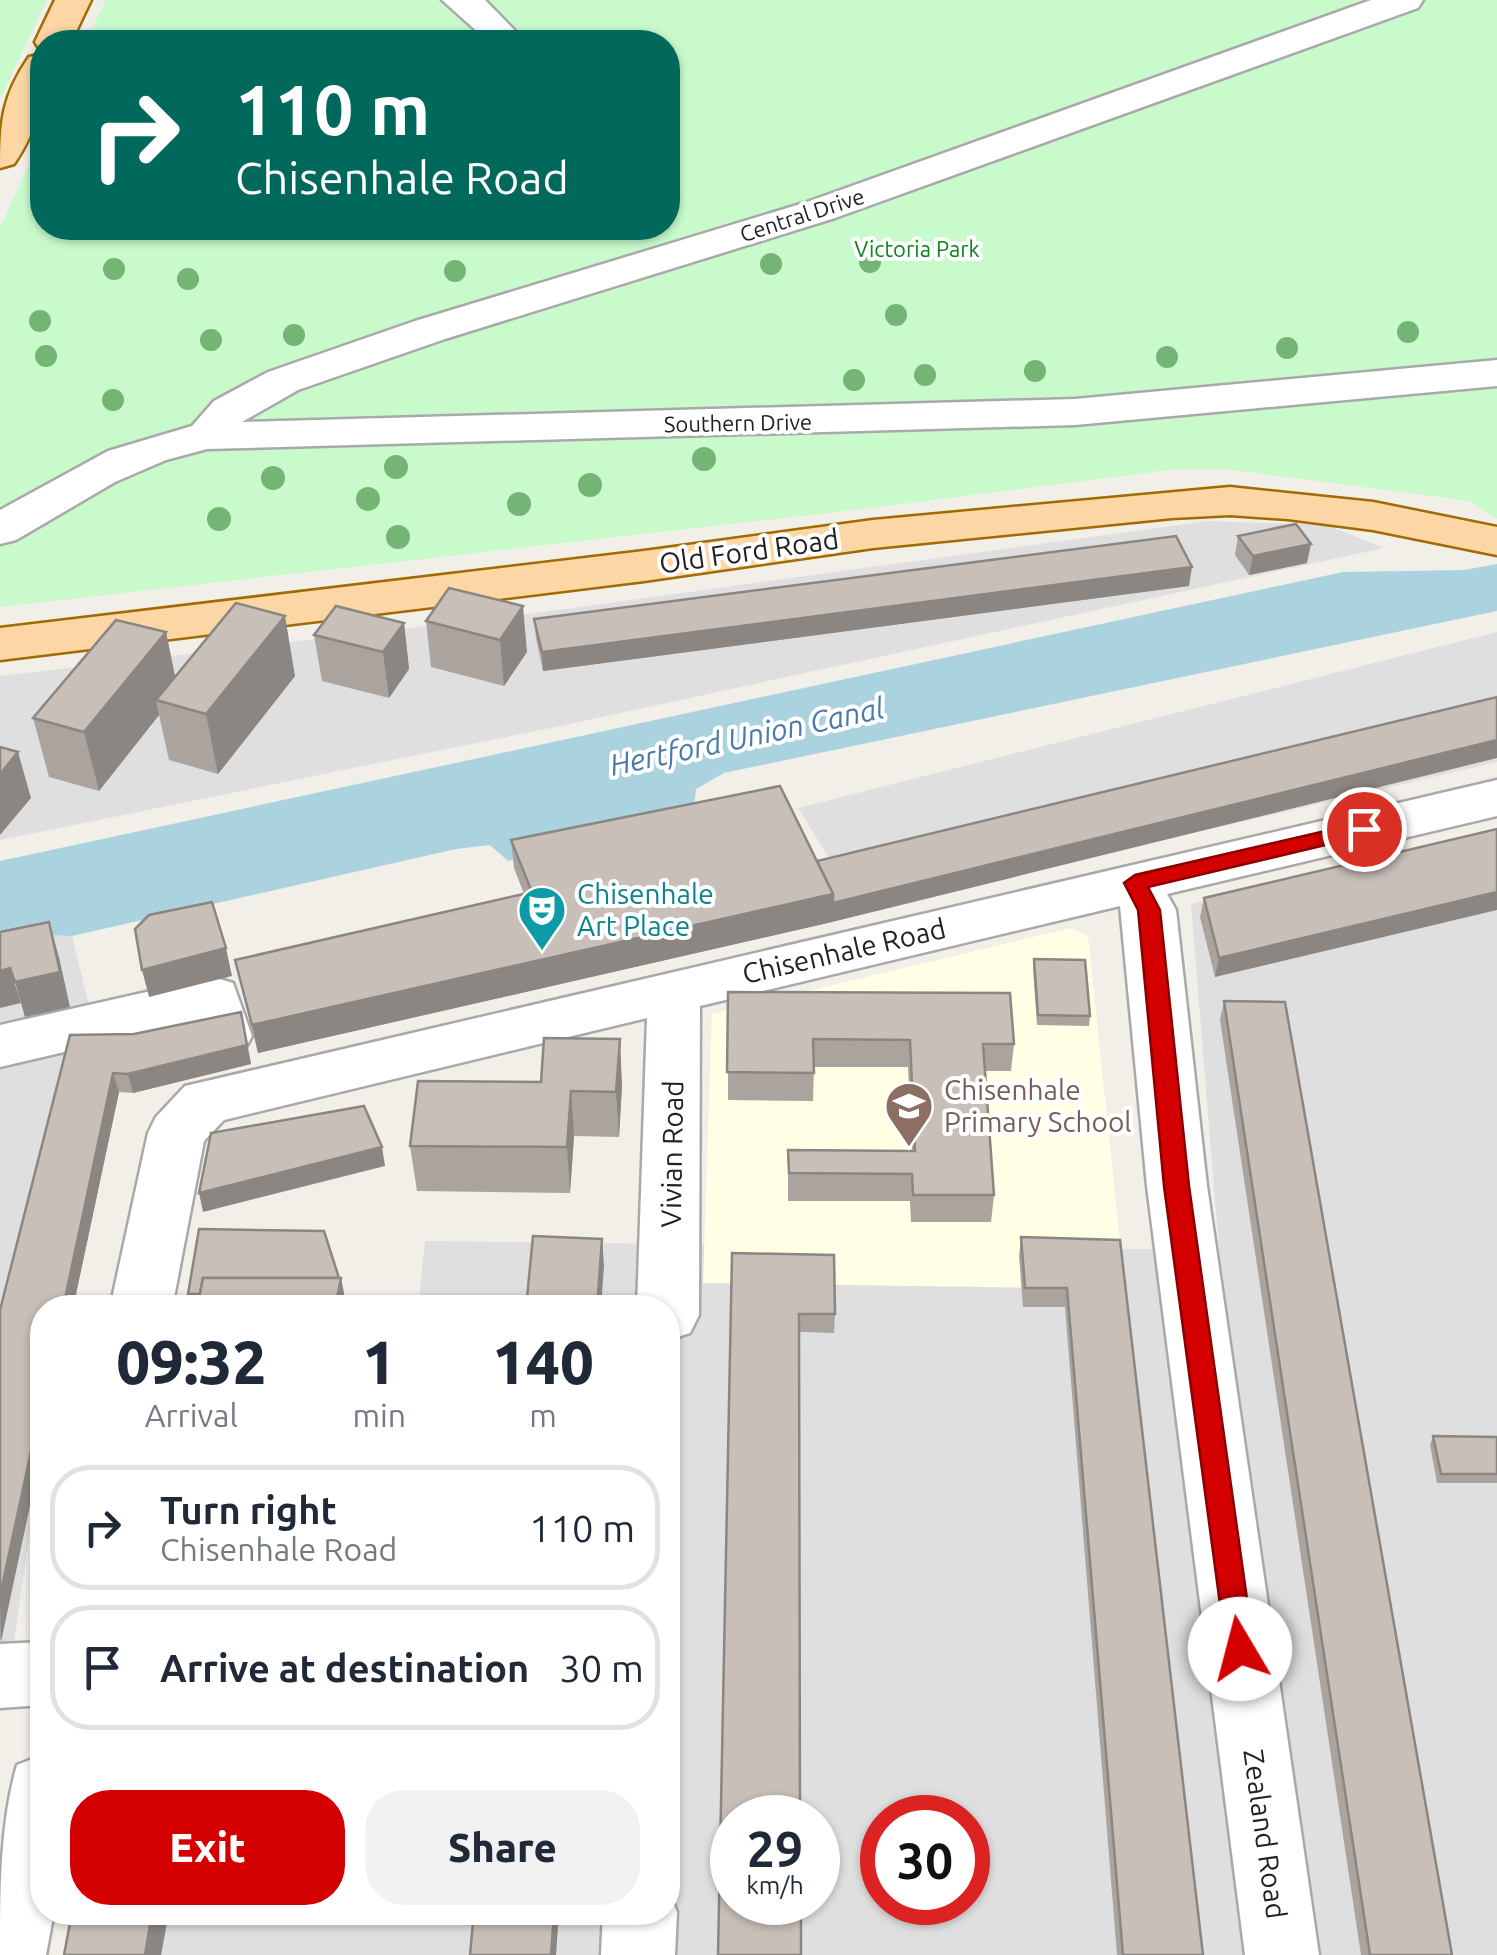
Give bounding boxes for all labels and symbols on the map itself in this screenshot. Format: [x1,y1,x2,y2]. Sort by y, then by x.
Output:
street label: Central Drive [737,183,867,246]
park label: Victoria Park [854,236,980,261]
street label: Southern Drive [664,409,812,436]
street label: Old Ford Road [657,523,841,578]
water label: Hertford Union Canal [606,690,888,782]
pin [1322,787,1407,872]
place label: Chisenhale Art Place [577,878,714,941]
theatre icon: Chisenhale Art Place [516,884,568,952]
street label: Chisenhale Road [739,912,949,989]
place label: Chisenhale Primary School [944,1074,1132,1137]
street label: Vivian Road [655,1080,688,1228]
school or university icon: Chisenhale Primary School [883,1080,935,1148]
position arrow [1188,1597,1292,1701]
street label: Zealand Road [1238,1747,1293,1921]
speed limit sign: 30 [860,1795,990,1925]

